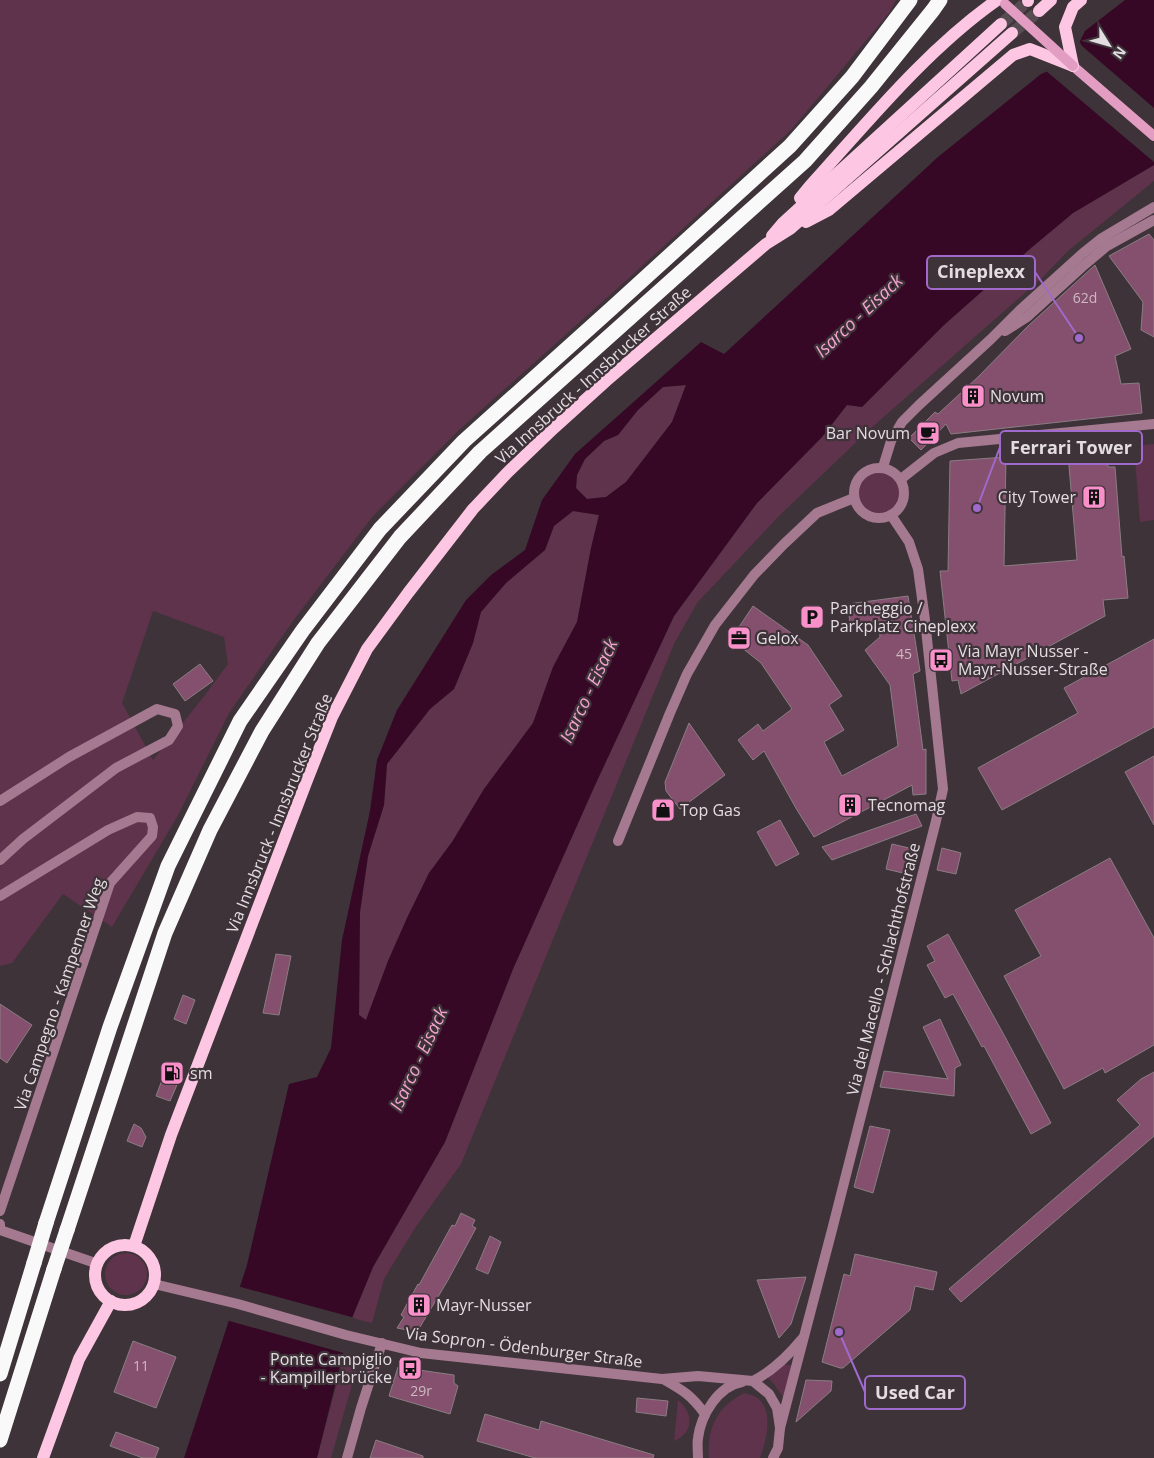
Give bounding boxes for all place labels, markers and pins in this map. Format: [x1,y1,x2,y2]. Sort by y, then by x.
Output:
callout: Cineplexx [927,256,1035,289]
building icon: Novum [960,383,986,409]
place label: Novum [990,385,1044,407]
cafe icon: Bar Novum [915,420,941,446]
place label: Bar Novum [826,422,910,444]
callout: Ferrari Tower [1000,431,1142,464]
building icon: City Tower [1081,484,1107,510]
place label: City Tower [998,486,1076,508]
place label: Parcheggio / Parkplatz Cineplexx [830,597,977,637]
parking icon: Parcheggio / Parkplatz Cineplexx [799,604,825,630]
office icon: Gelox [726,625,752,651]
place label: Gelox [756,627,799,649]
place label: Via Mayr Nusser - Mayr-Nusser-Straße [958,640,1108,680]
bus stop icon: Via Mayr Nusser - Mayr-Nusser-Straße [928,647,954,673]
building icon: Tecnomag [837,792,863,818]
place label: Tecnomag [868,794,946,816]
shop icon: Top Gas [650,797,676,823]
place label: Top Gas [680,799,741,821]
fuel station icon: sm [159,1060,185,1086]
place label: sm [190,1062,212,1084]
building icon: Mayr-Nusser [406,1292,432,1318]
place label: Mayr-Nusser [436,1294,532,1316]
place label: Ponte Campiglio - Kampillerbrücke [261,1348,392,1388]
bus stop icon: Ponte Campiglio - Kampillerbrücke [397,1355,423,1381]
callout: Used Car [865,1376,965,1409]

